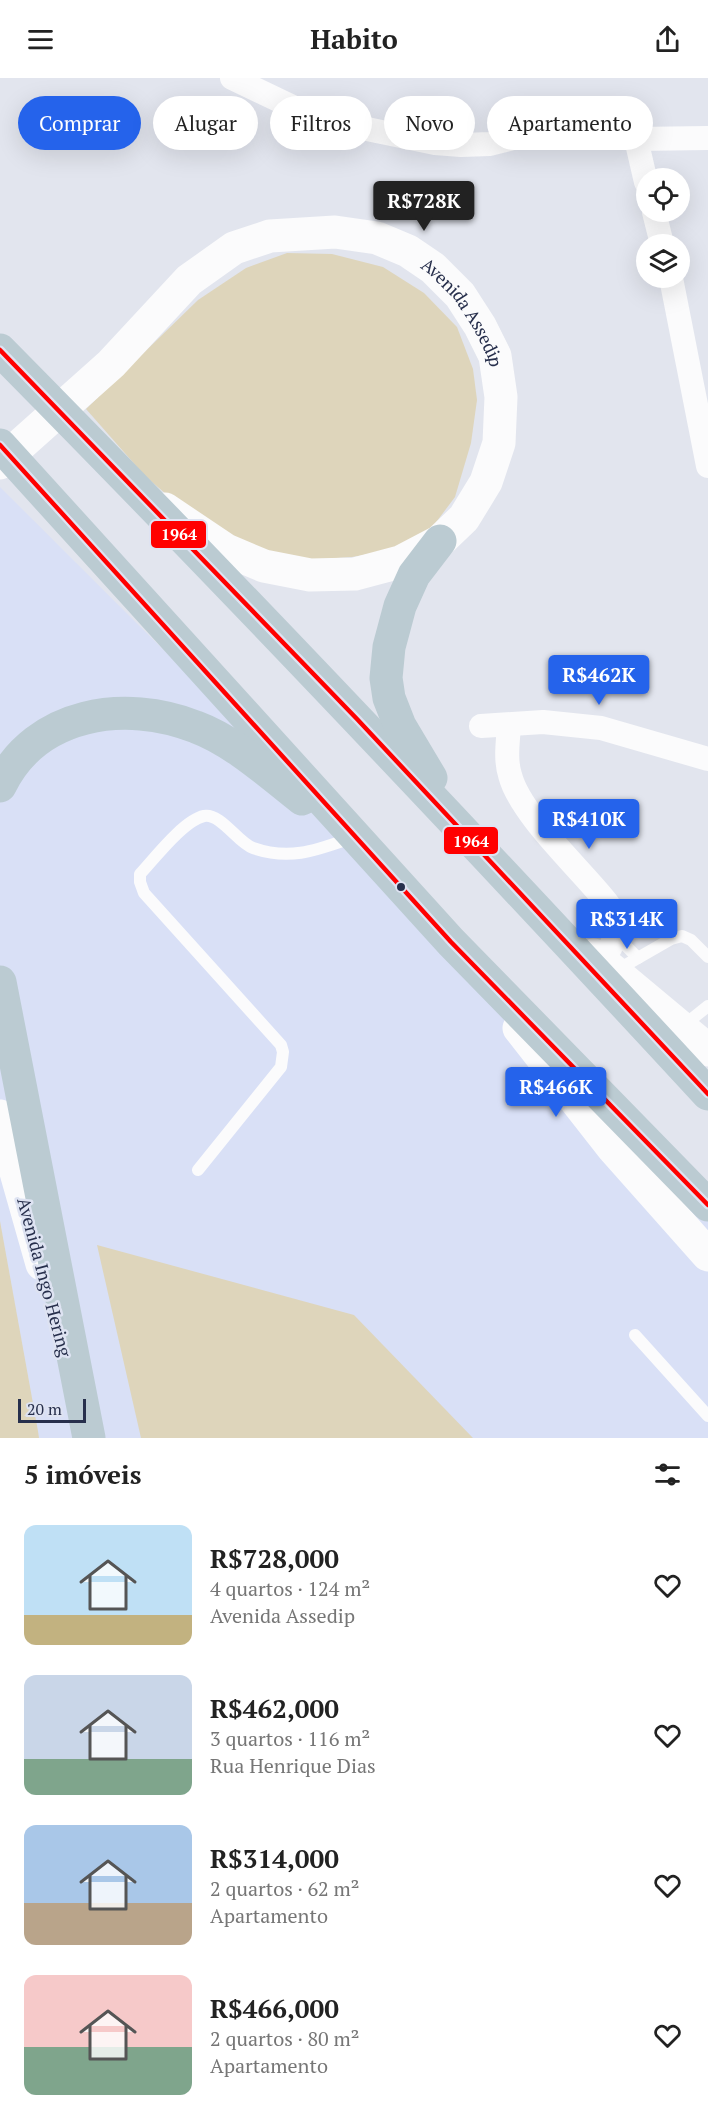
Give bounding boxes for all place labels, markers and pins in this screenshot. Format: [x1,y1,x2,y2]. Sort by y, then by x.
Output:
pin: R$728K [375,181,473,232]
pin: R$462K [550,655,648,706]
pin: R$410K [540,799,638,850]
unlabelled marker [395,881,407,893]
pin: R$314K [578,899,676,950]
pin: R$466K [507,1067,605,1118]

